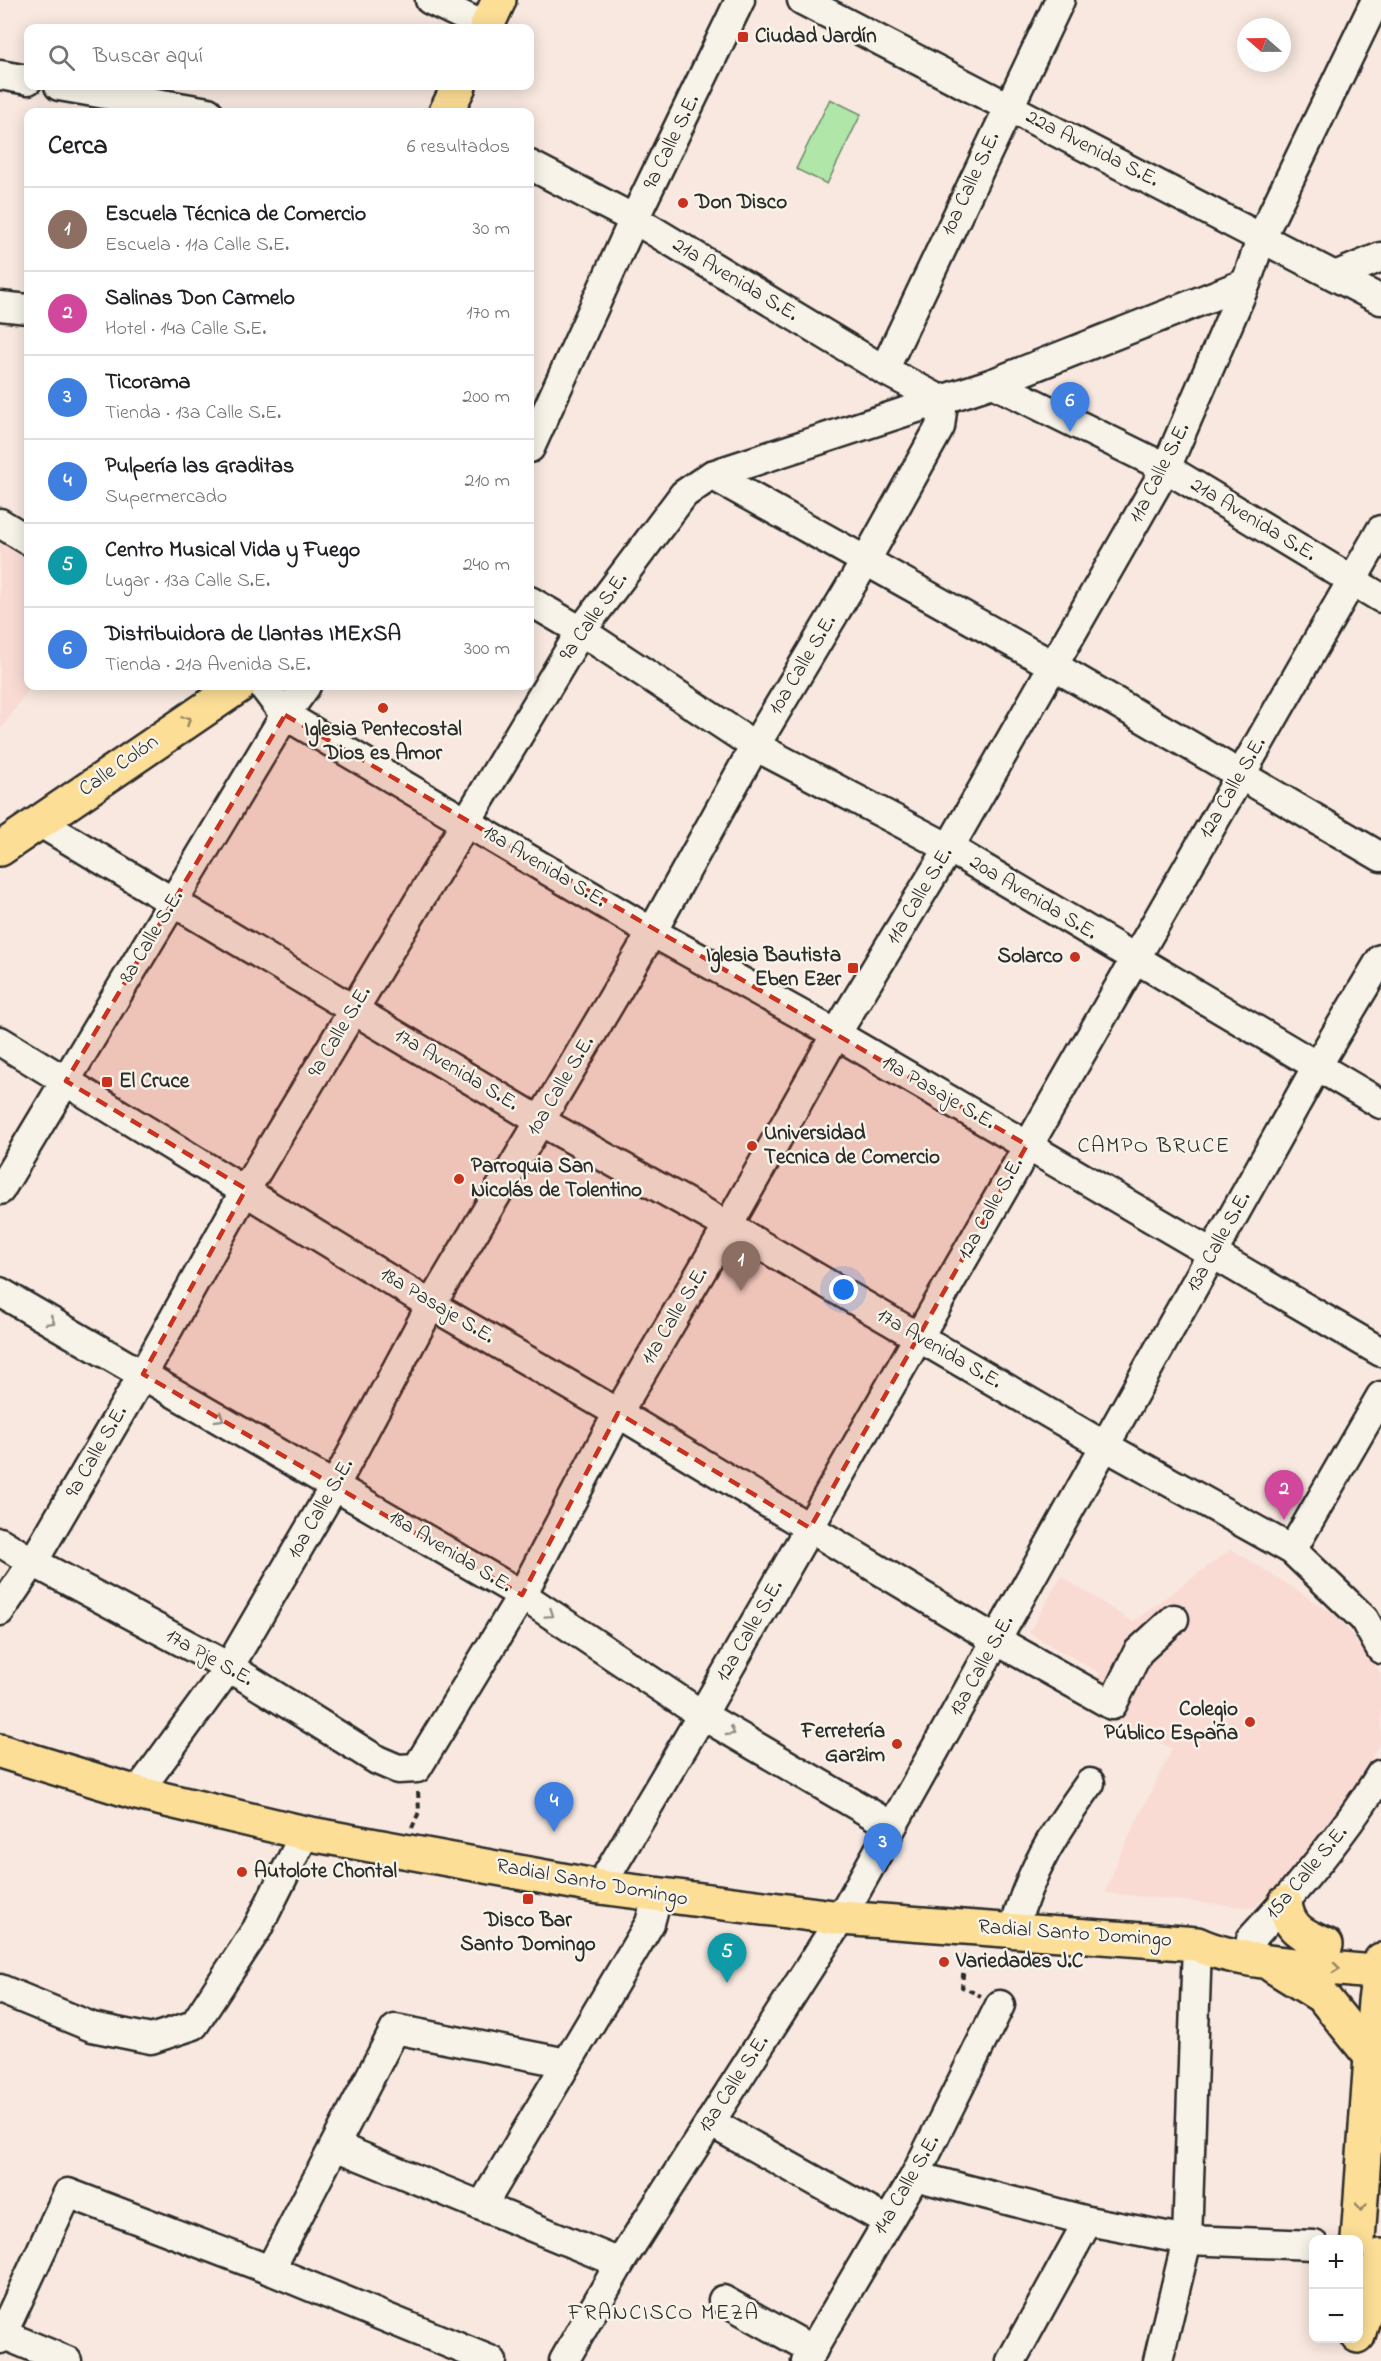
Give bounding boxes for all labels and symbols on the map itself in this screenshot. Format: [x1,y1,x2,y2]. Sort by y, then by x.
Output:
north arrow [1237,18,1291,72]
place label: Ciudad Jardín [755,22,877,52]
marker: Ciudad Jardín [736,30,750,44]
street label: 9a Calle S.E. [636,89,708,195]
street label: 22a Avenida S.E. [1020,103,1164,195]
street label: 10a Calle S.E. [934,127,1008,241]
place label: Don Disco [694,188,787,218]
marker: Don Disco [676,196,690,210]
street label: 21a Avenida S.E. [666,231,804,329]
pin: 6 [1050,382,1090,432]
street label: 11a Calle S.E. [1122,417,1198,529]
street label: 21a Avenida S.E. [1184,471,1322,569]
street label: 9a Calle S.E. [552,567,636,667]
street label: 10a Calle S.E. [761,609,845,721]
marker: Iglesia Pentecostal Dios es Amor [376,701,390,715]
place label: Iglesia Pentecostal Dios es Amor [304,715,462,769]
one-way arrow [180,717,191,728]
street label: Calle Colón [73,728,165,804]
street label: 12a Calle S.E. [1192,732,1274,844]
street label: 18a Avenida S.E. [476,818,612,916]
street label: 11a Calle S.E. [879,841,961,951]
street label: 20a Avenida S.E. [963,848,1103,948]
street label: 8a Calle S.E. [112,885,192,989]
place label: Iglesia Bautista Eben Ezer [706,941,841,995]
place label: Solarco [998,942,1063,972]
marker: Solarco [1068,950,1082,964]
marker: Iglesia Bautista Eben Ezer [846,961,860,975]
street label: 9a Calle S.E. [301,980,379,1084]
street label: 17a Avenida S.E. [388,1021,524,1119]
street label: 10a Calle S.E. [519,1030,603,1142]
street label: 19a Pasaje S.E. [875,1048,1001,1138]
place label: El Cruce [119,1067,190,1097]
marker: El Cruce [100,1075,114,1089]
place label: Universidad Tecnica de Comercio [764,1119,940,1173]
district label: CAMPO BRUCE [1077,1131,1231,1163]
marker: Universidad Tecnica de Comercio [745,1139,759,1153]
place label: Parroquia San Nicolás de Tolentino [471,1152,642,1206]
street label: 12a Calle S.E. [950,1152,1032,1266]
marker: Parroquia San Nicolás de Tolentino [452,1172,466,1186]
street label: 13a Calle S.E. [1179,1186,1259,1298]
pin: 1 [722,1242,760,1291]
street label: 18a Pasaje S.E. [374,1260,500,1352]
street label: 11a Calle S.E. [634,1261,716,1371]
your location [829,1275,858,1304]
street label: 17a Avenida S.E. [871,1301,1007,1397]
one-way arrow [45,1314,55,1325]
street label: 9a Calle S.E. [58,1400,136,1504]
one-way arrow [214,1411,224,1422]
street label: 10a Calle S.E. [280,1453,362,1565]
pin: 2 [1264,1470,1304,1520]
street label: 18a Avenida S.E. [382,1503,518,1601]
street label: 12a Calle S.E. [709,1575,791,1687]
one-way arrow [544,1606,554,1618]
street label: 13a Calle S.E. [942,1610,1022,1722]
street label: 17a Pje S.E. [160,1622,258,1694]
place label: Colegio Público España [1104,1695,1238,1749]
marker: Colegio Público España [1243,1715,1257,1729]
place label: Ferretería Garzim [800,1717,885,1771]
one-way arrow [725,1724,735,1736]
marker: Ferretería Garzim [890,1737,904,1751]
pin: 4 [534,1782,574,1832]
street label: 15a Calle S.E. [1259,1819,1355,1927]
pin: 3 [864,1824,902,1873]
street label: Radial Santo Domingo [493,1851,690,1917]
place label: Autolote Chontal [254,1857,398,1887]
marker: Autolote Chontal [235,1865,249,1879]
marker: Disco Bar Santo Domingo [521,1892,535,1906]
place label: Disco Bar Santo Domingo [460,1906,596,1962]
street label: Radial Santo Domingo [977,1912,1173,1958]
pin: 5 [708,1934,746,1983]
place label: Variedades J.C [955,1947,1084,1977]
marker: Variedades J.C [937,1955,951,1969]
one-way arrow [1332,1961,1341,1974]
street label: 13a Calle S.E. [691,2029,777,2139]
street label: 14a Calle S.E. [866,2129,948,2241]
one-way arrow [1355,2202,1368,2211]
district label: FRANCISCO MEZA [567,2298,760,2330]

